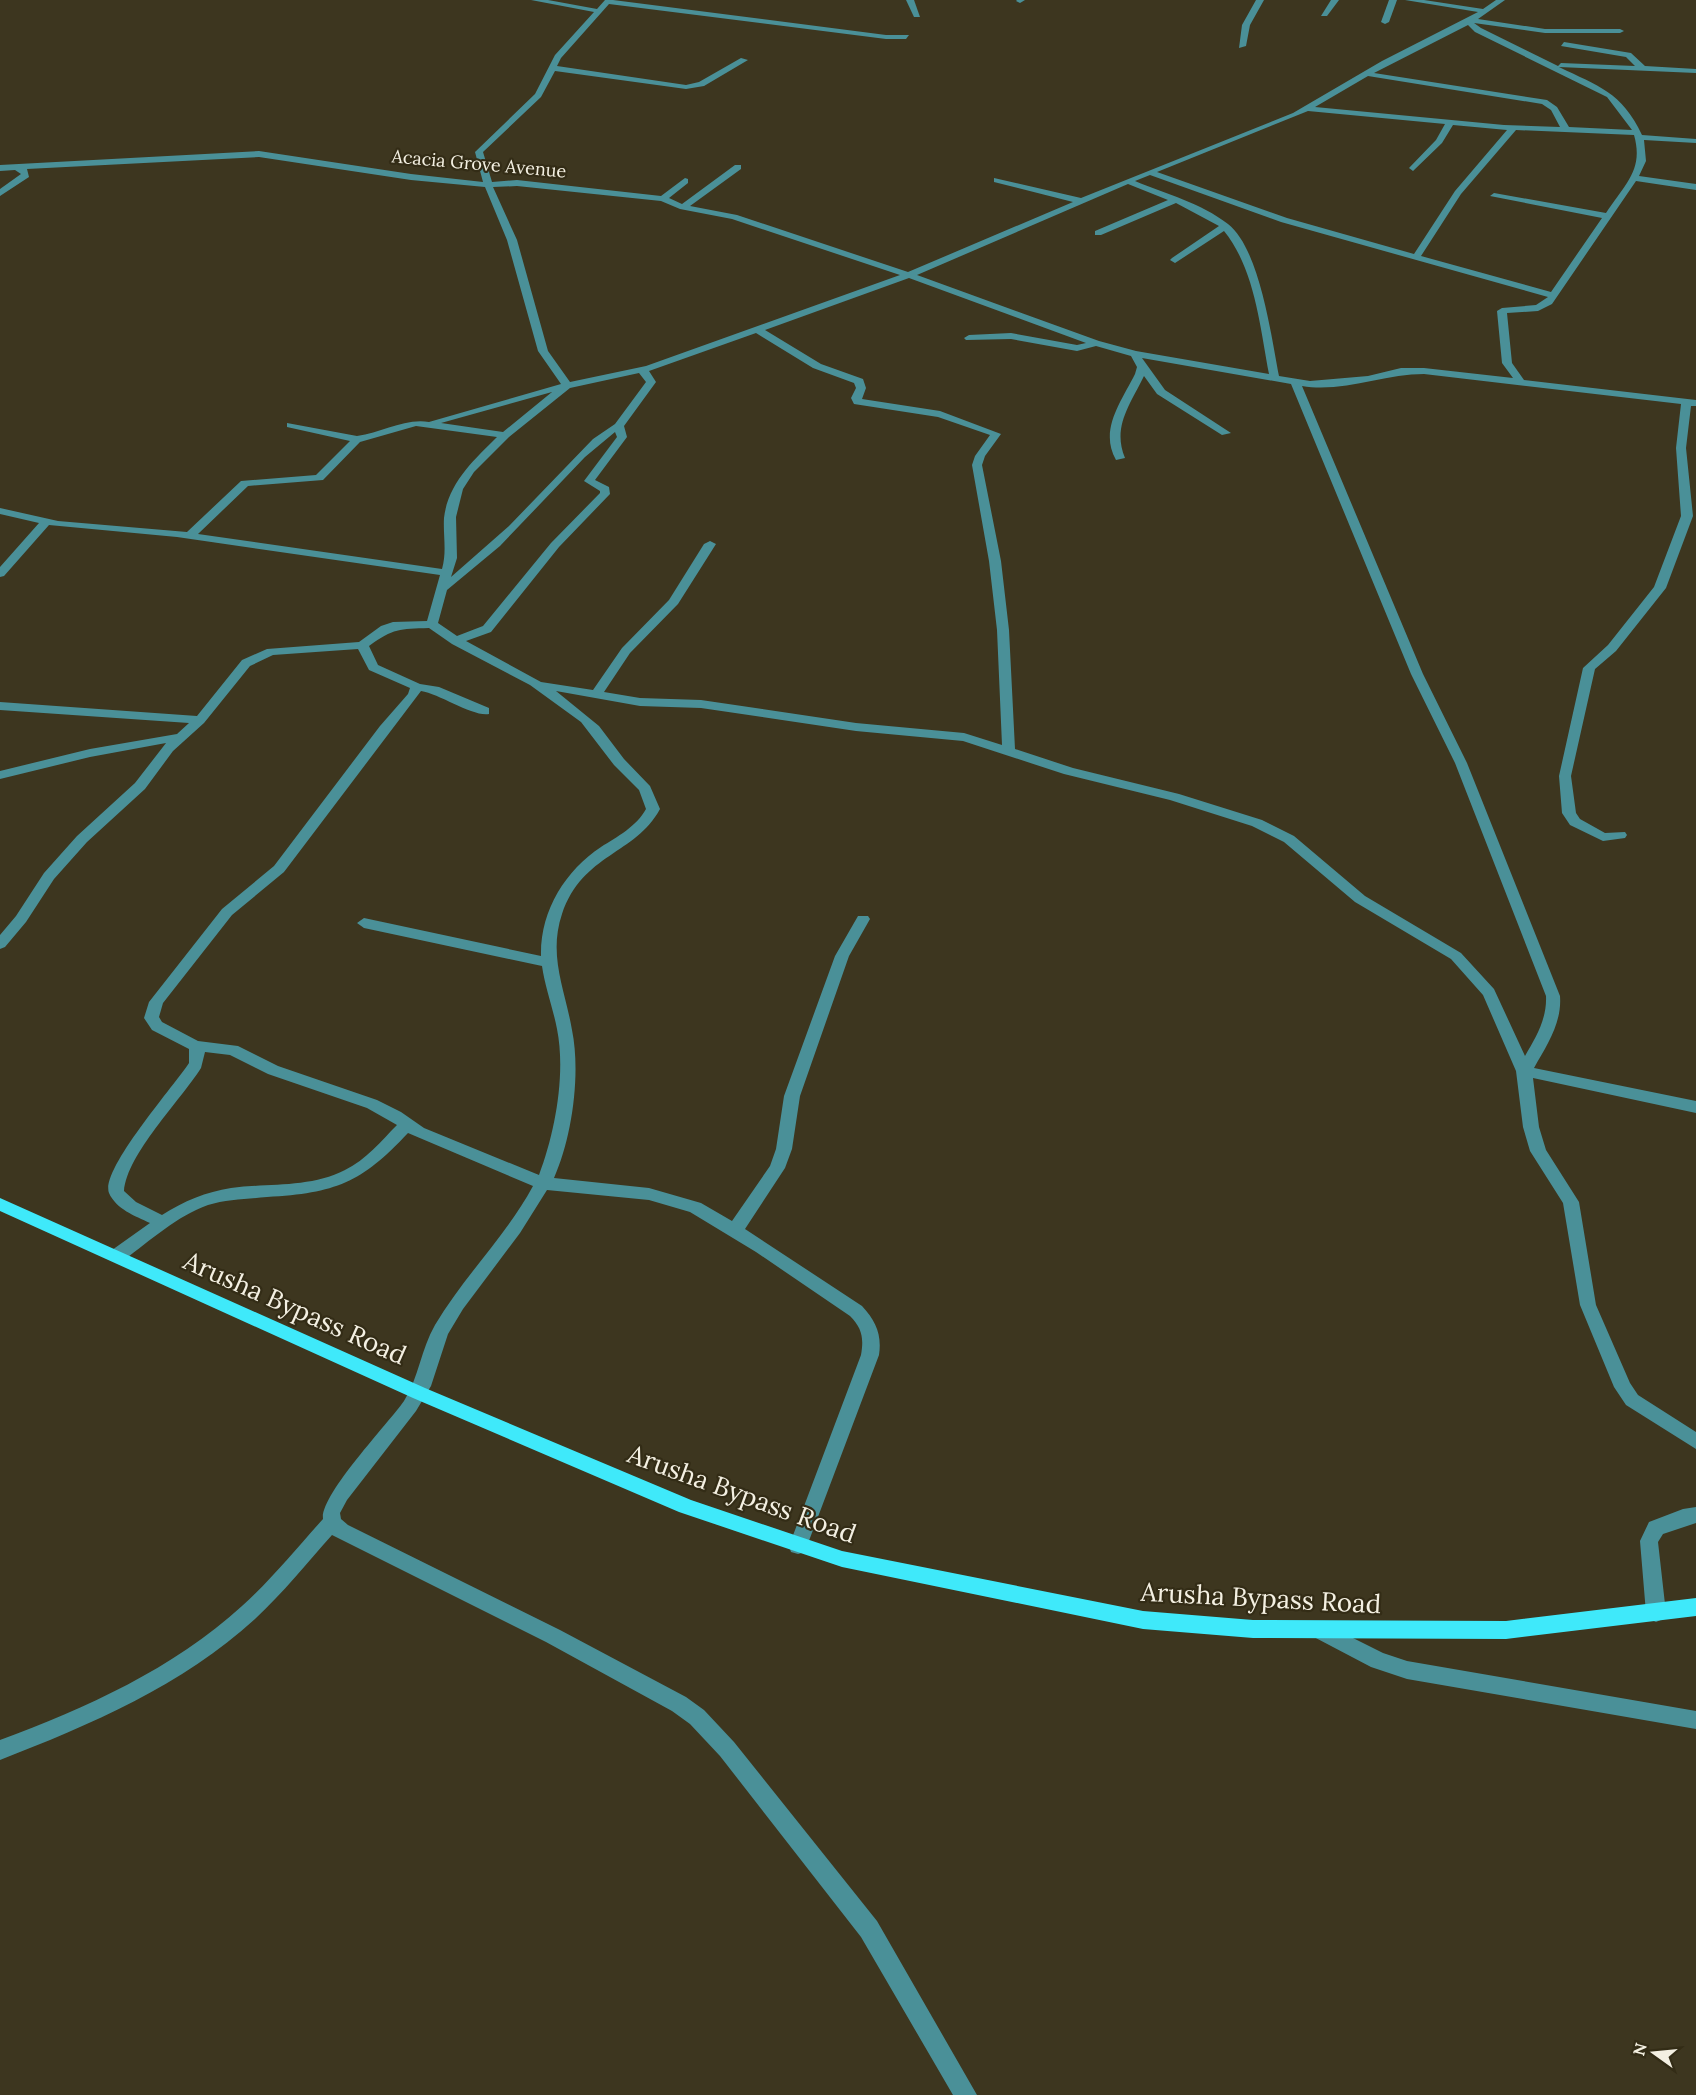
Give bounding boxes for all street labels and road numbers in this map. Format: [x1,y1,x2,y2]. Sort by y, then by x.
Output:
street label: Acacia Grove Avenue [390,144,568,183]
street label: Arusha Bypass Road [178,1243,412,1372]
street label: Arusha Bypass Road [623,1437,861,1550]
street label: Arusha Bypass Road [1139,1575,1382,1620]

